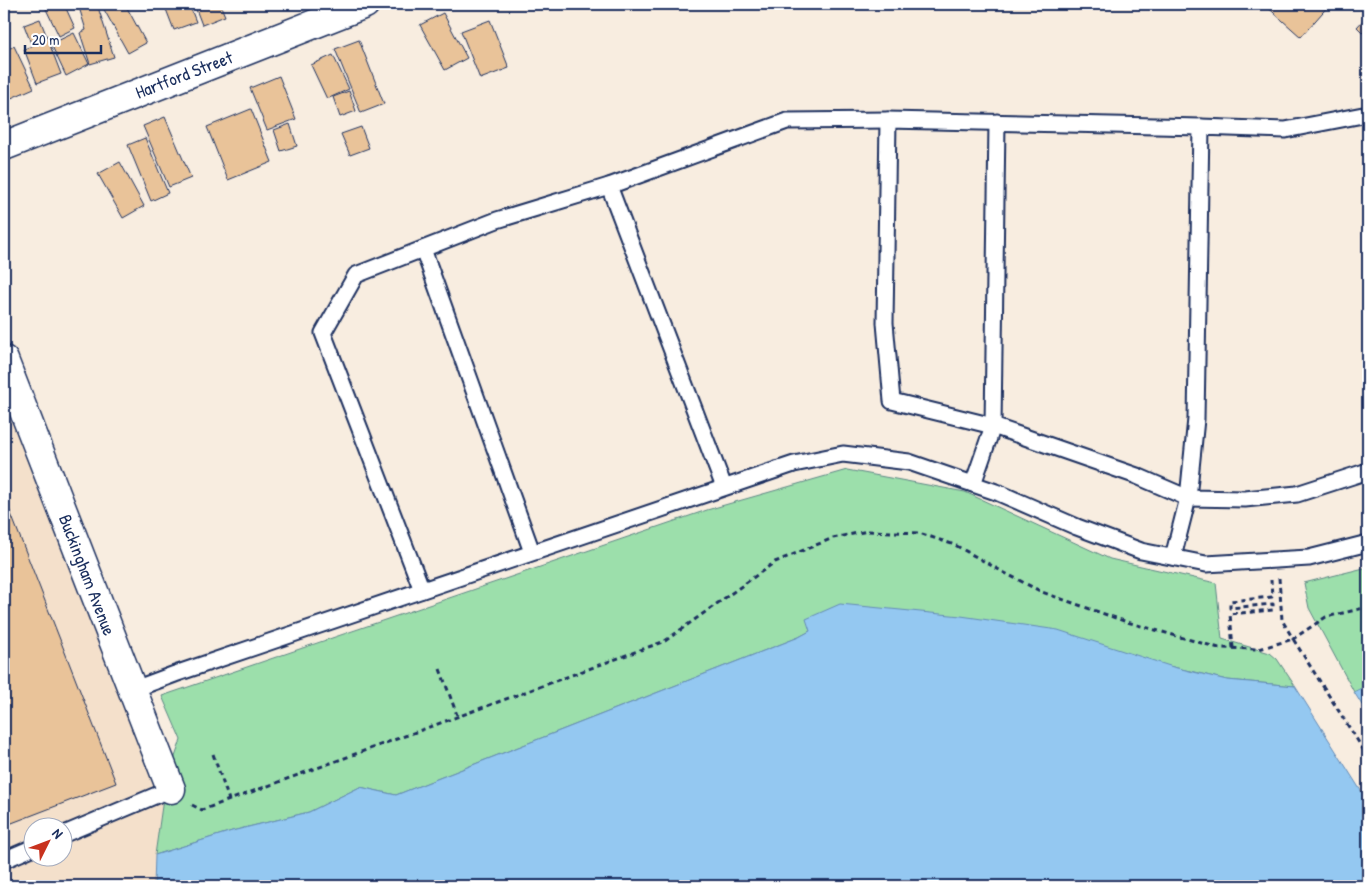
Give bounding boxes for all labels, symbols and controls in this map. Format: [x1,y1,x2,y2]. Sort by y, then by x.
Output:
scale bar [25,22,101,54]
text: 20 m [32,29,59,50]
street label: Hartford Street [132,44,237,105]
street label: Buckingham Avenue [53,511,122,639]
north arrow [22,818,72,868]
text: N [48,824,68,842]

